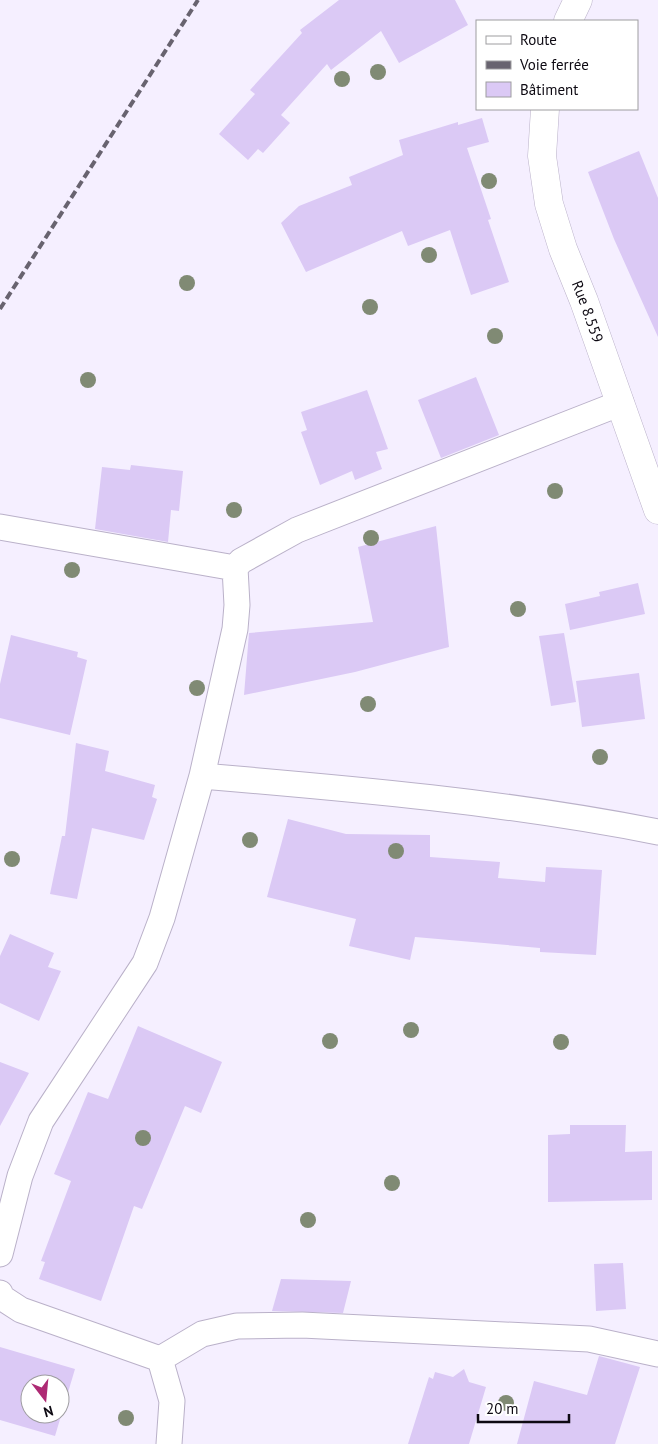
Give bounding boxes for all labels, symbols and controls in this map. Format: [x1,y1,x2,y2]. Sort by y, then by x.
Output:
legend [476,20,638,110]
text: Route [520,30,557,49]
text: Voie ferrée [519,55,589,74]
text: Bâtiment [520,80,578,99]
street label: Rue 8.559 [568,278,608,345]
north arrow [20,1374,70,1424]
scale bar [478,1392,569,1424]
text: 20 m [486,1399,519,1418]
text: N [42,1402,55,1421]

